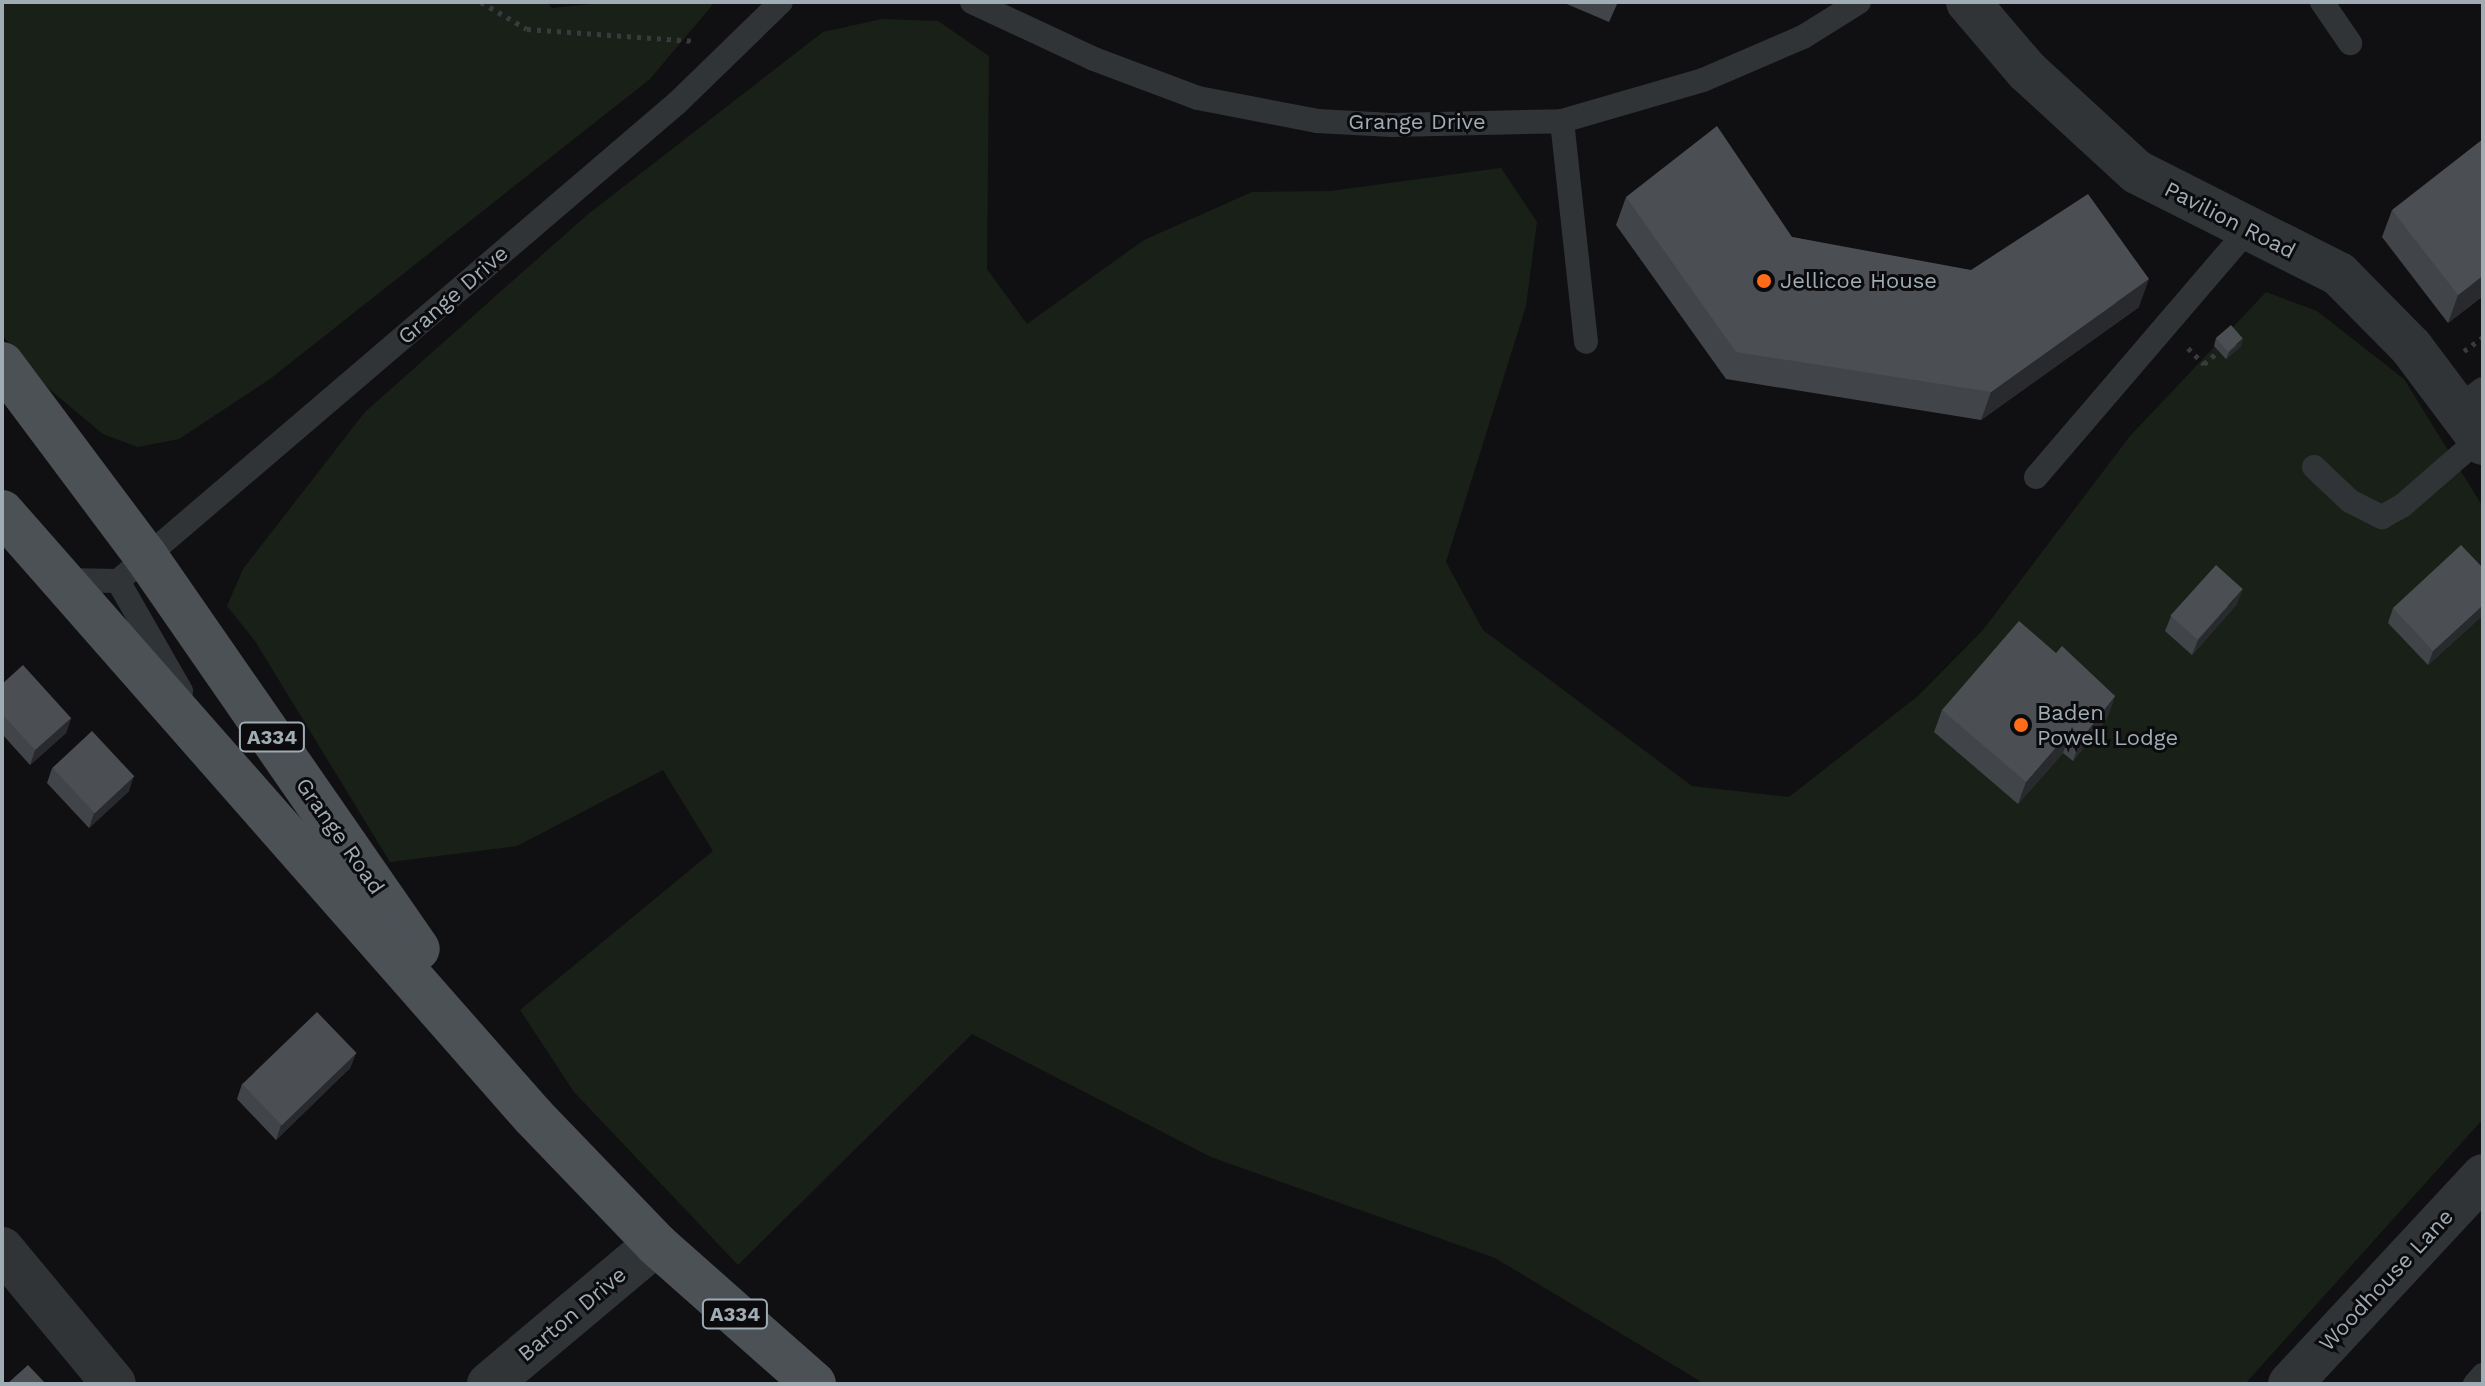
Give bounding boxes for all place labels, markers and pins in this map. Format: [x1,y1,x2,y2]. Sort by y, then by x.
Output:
place label: Jellicoe House [1780,268,1937,294]
marker: Jellicoe House [1755,272,1773,290]
place label: Baden Powell Lodge [2037,699,2179,750]
marker: Baden Powell Lodge [2012,716,2030,734]

